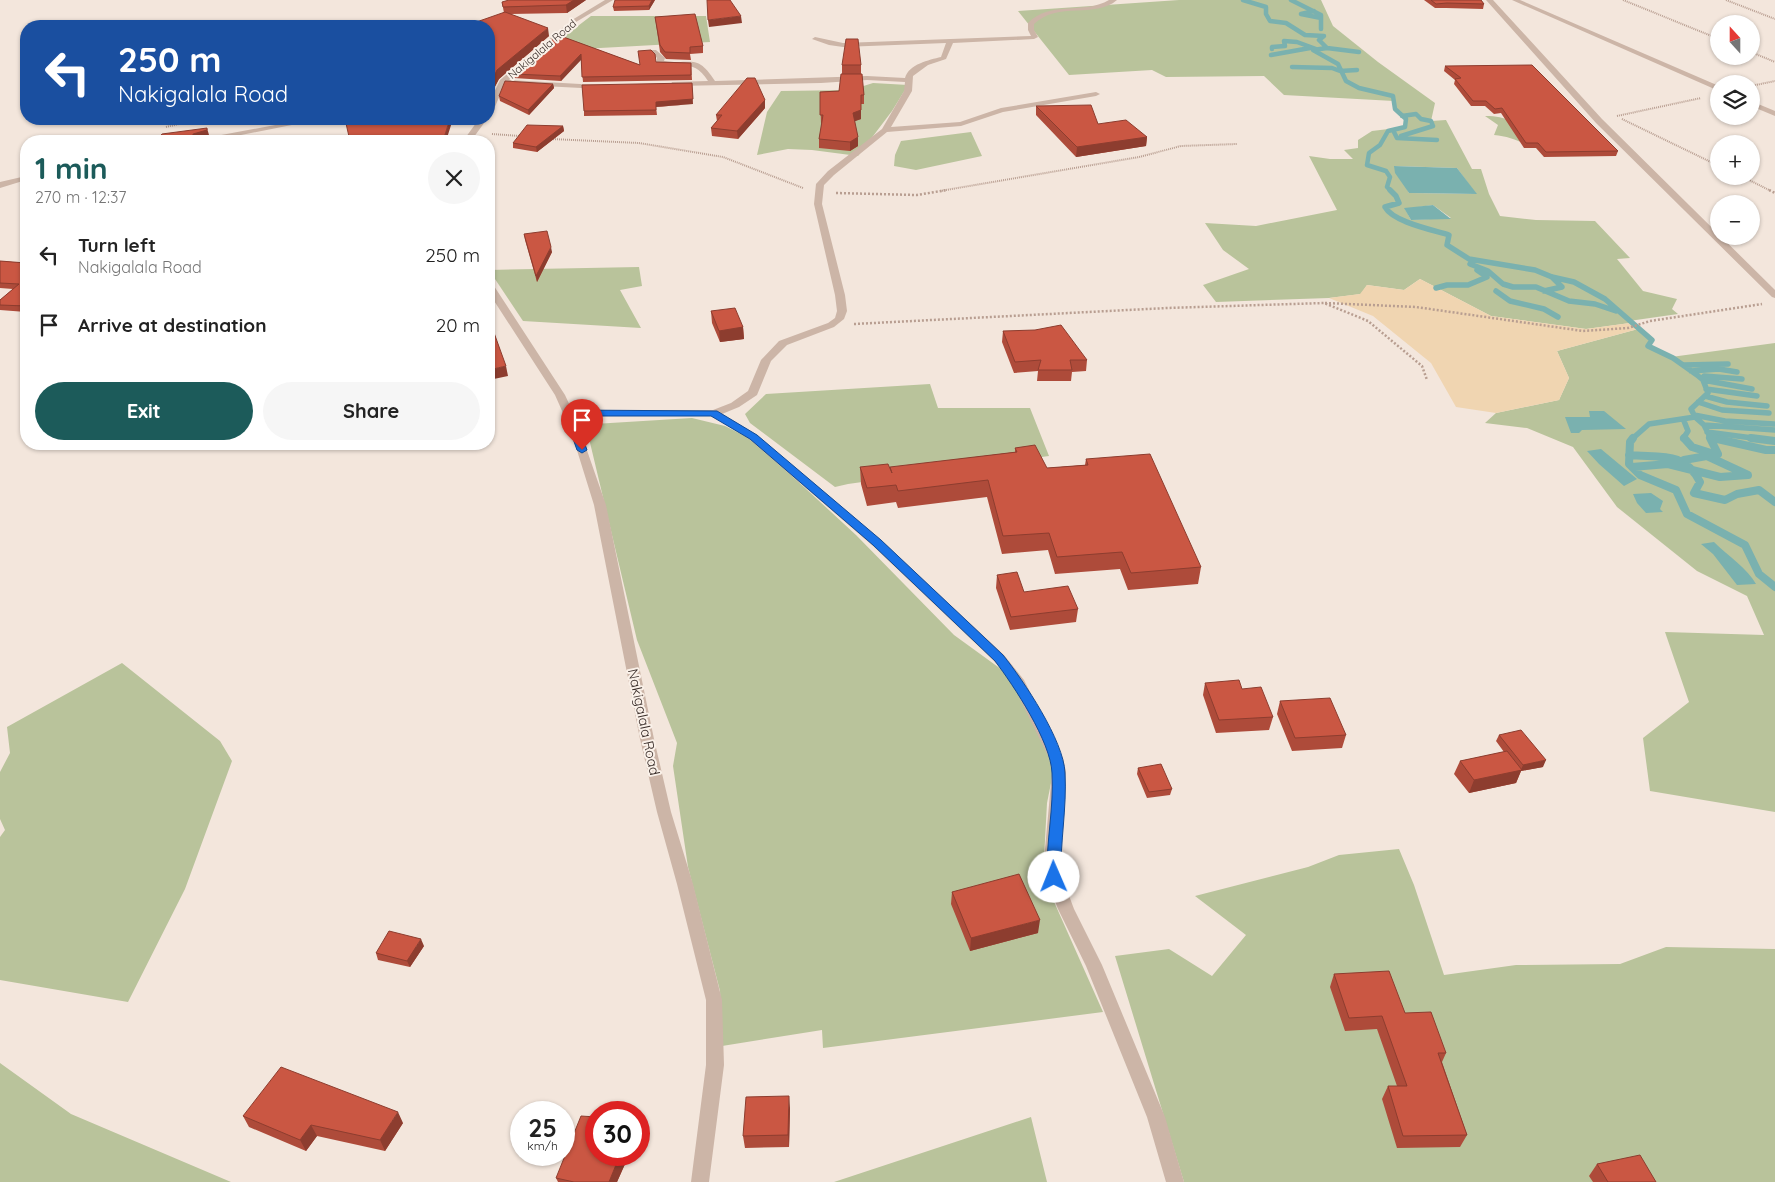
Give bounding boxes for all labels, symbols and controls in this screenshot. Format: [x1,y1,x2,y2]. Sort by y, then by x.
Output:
north arrow [1710,15,1760,65]
map controls [1710,15,1760,245]
street label: Nakigalala Road [505,16,579,82]
text: 250 m [118,37,222,81]
icon: left [35,40,100,105]
button: layers [1710,75,1760,125]
text: Nakigalala Road [118,80,288,108]
button: + [1710,135,1760,185]
text: 1 min [35,149,108,187]
button: close [428,152,480,204]
text: 270 m · 12:37 [35,187,126,207]
button: − [1710,195,1760,245]
text: Turn left [78,233,156,257]
icon: left [35,241,63,269]
text: 250 m [425,243,480,267]
text: Nakigalala Road [78,257,202,277]
icon: arrive [35,311,63,339]
text: Arrive at destination [78,313,267,337]
text: 20 m [436,313,480,337]
button: Exit [35,382,253,440]
button: Share [263,382,480,440]
pin [561,399,603,450]
icon: arrive [568,406,596,434]
street label: Nakigalala Road [624,667,664,777]
position arrow [1027,850,1079,902]
speed limit sign: 30 [585,1101,650,1166]
text: 25 [528,1112,557,1143]
text: km/h [527,1138,558,1153]

